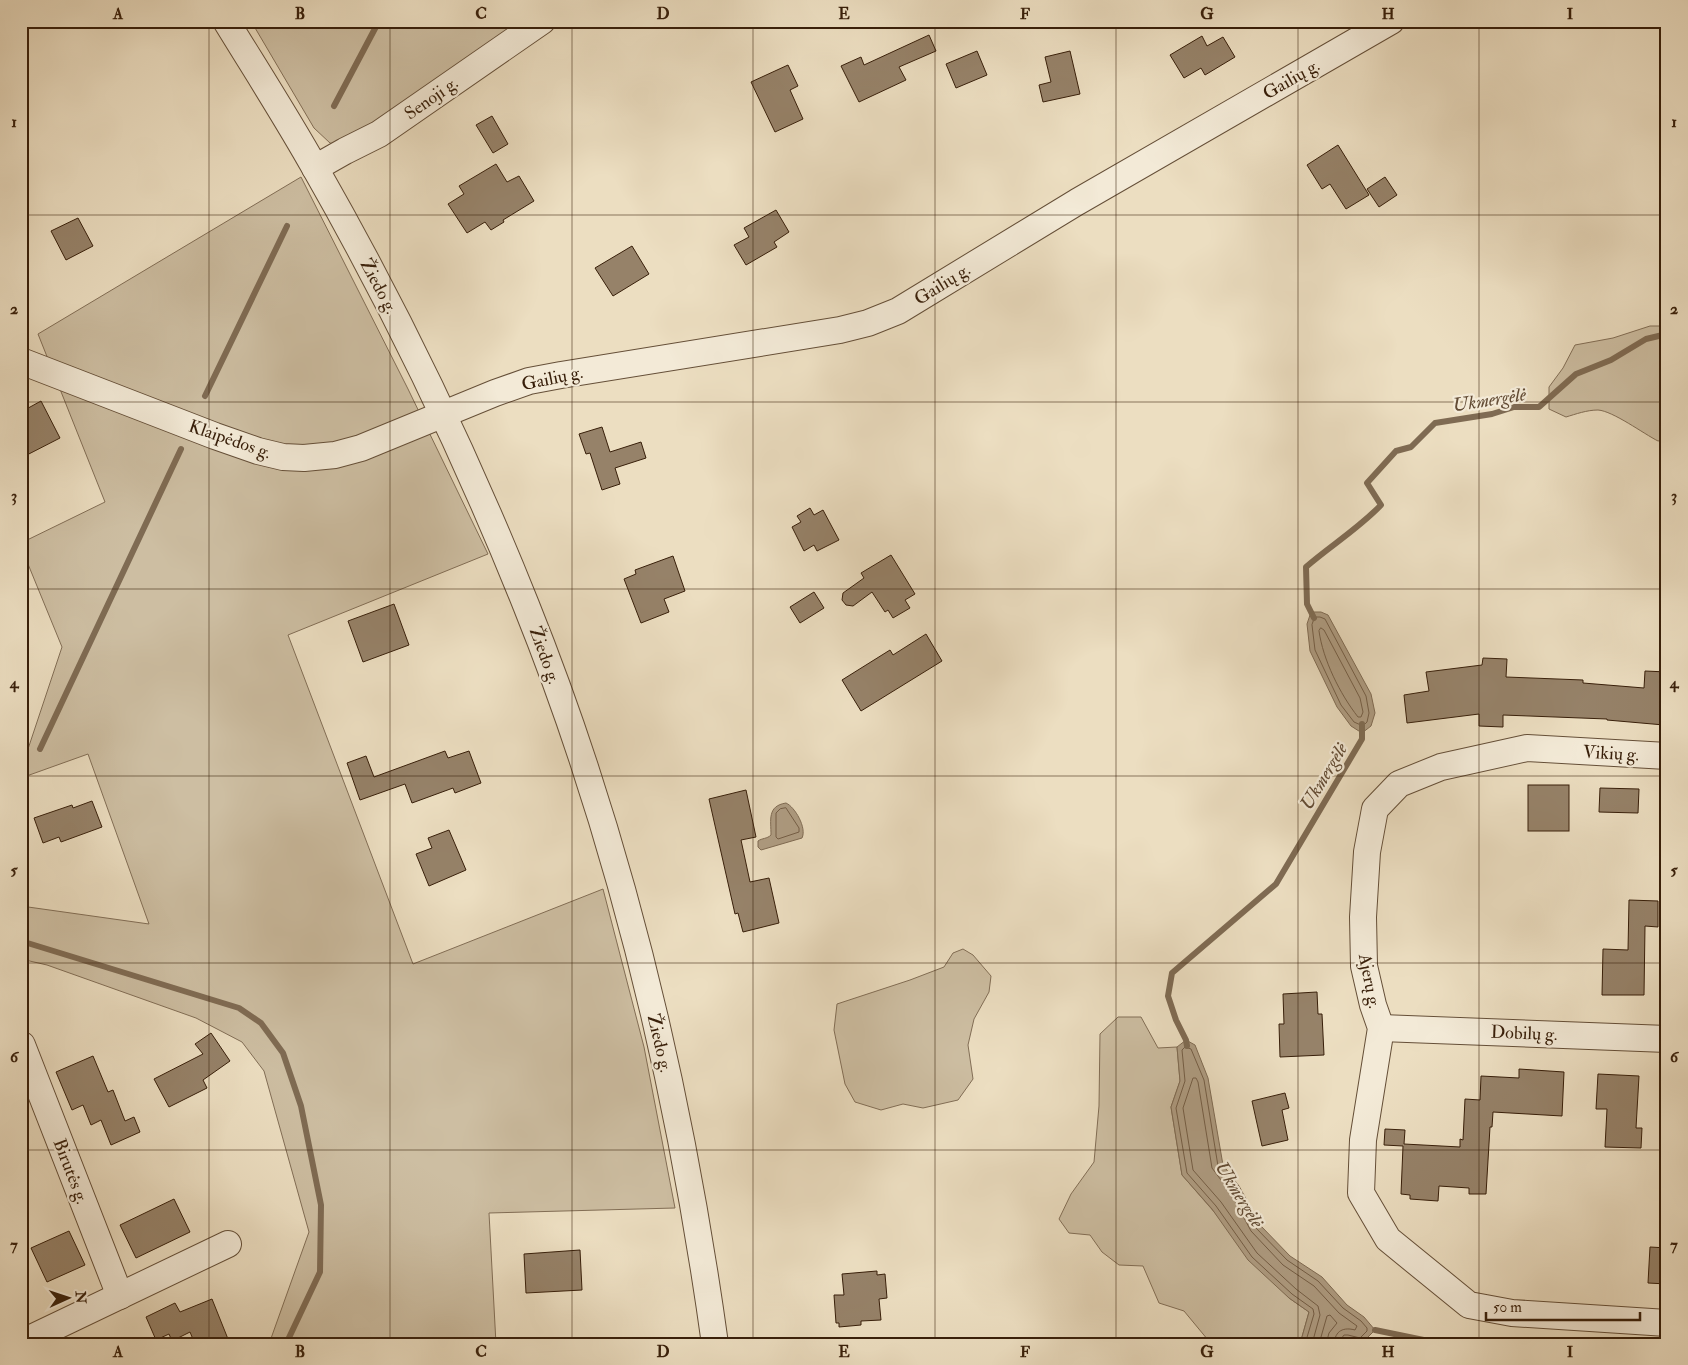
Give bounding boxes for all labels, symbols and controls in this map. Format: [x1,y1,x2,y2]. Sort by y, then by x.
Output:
text: A [112,4,124,24]
text: B [295,4,305,24]
text: C [475,4,487,24]
text: D [656,4,670,24]
text: E [838,4,850,24]
text: F [1020,4,1030,24]
text: G [1200,4,1214,24]
text: H [1381,4,1395,24]
text: I [1567,4,1574,24]
street label: Gailių g. [1259,54,1324,105]
street label: Senoji g. [400,72,463,125]
text: 1 [11,112,17,132]
text: 1 [1671,112,1677,132]
street label: Žiedo g. [354,254,404,318]
street label: Gailių g. [910,258,975,311]
text: 2 [10,299,18,319]
text: 2 [1670,299,1678,319]
street label: Gailių g. [519,361,585,396]
water label: Ukmergėlė [1451,382,1528,418]
street label: Klaipėdos g. [186,415,274,464]
text: 3 [11,486,17,506]
text: 3 [1671,486,1677,506]
street label: Žiedo g. [524,623,566,687]
text: 4 [9,673,20,693]
text: 4 [1669,673,1680,693]
water label: Ukmergėlė [1294,738,1354,814]
street label: Vikių g. [1582,741,1640,766]
text: 5 [10,860,18,880]
text: 5 [1670,860,1678,880]
street label: Ajerų g. [1353,951,1386,1010]
street label: Žiedo g. [642,1011,678,1075]
street label: Dobilų g. [1490,1021,1558,1046]
text: 6 [10,1047,20,1067]
text: 6 [1670,1047,1680,1067]
street label: Birutės g. [48,1135,93,1207]
water label: Ukmergėlė [1209,1157,1269,1233]
text: 7 [10,1235,18,1255]
text: 7 [1670,1235,1678,1255]
north arrow [42,1272,92,1322]
text: N [72,1290,89,1305]
scale bar [1486,1290,1639,1322]
text: 50 m [1493,1298,1522,1317]
text: A [112,1342,124,1362]
text: B [295,1342,305,1362]
text: C [475,1342,487,1362]
text: D [656,1342,670,1362]
text: E [838,1342,850,1362]
text: F [1020,1342,1030,1362]
text: G [1200,1342,1214,1362]
text: H [1381,1342,1395,1362]
text: I [1567,1342,1574,1362]

